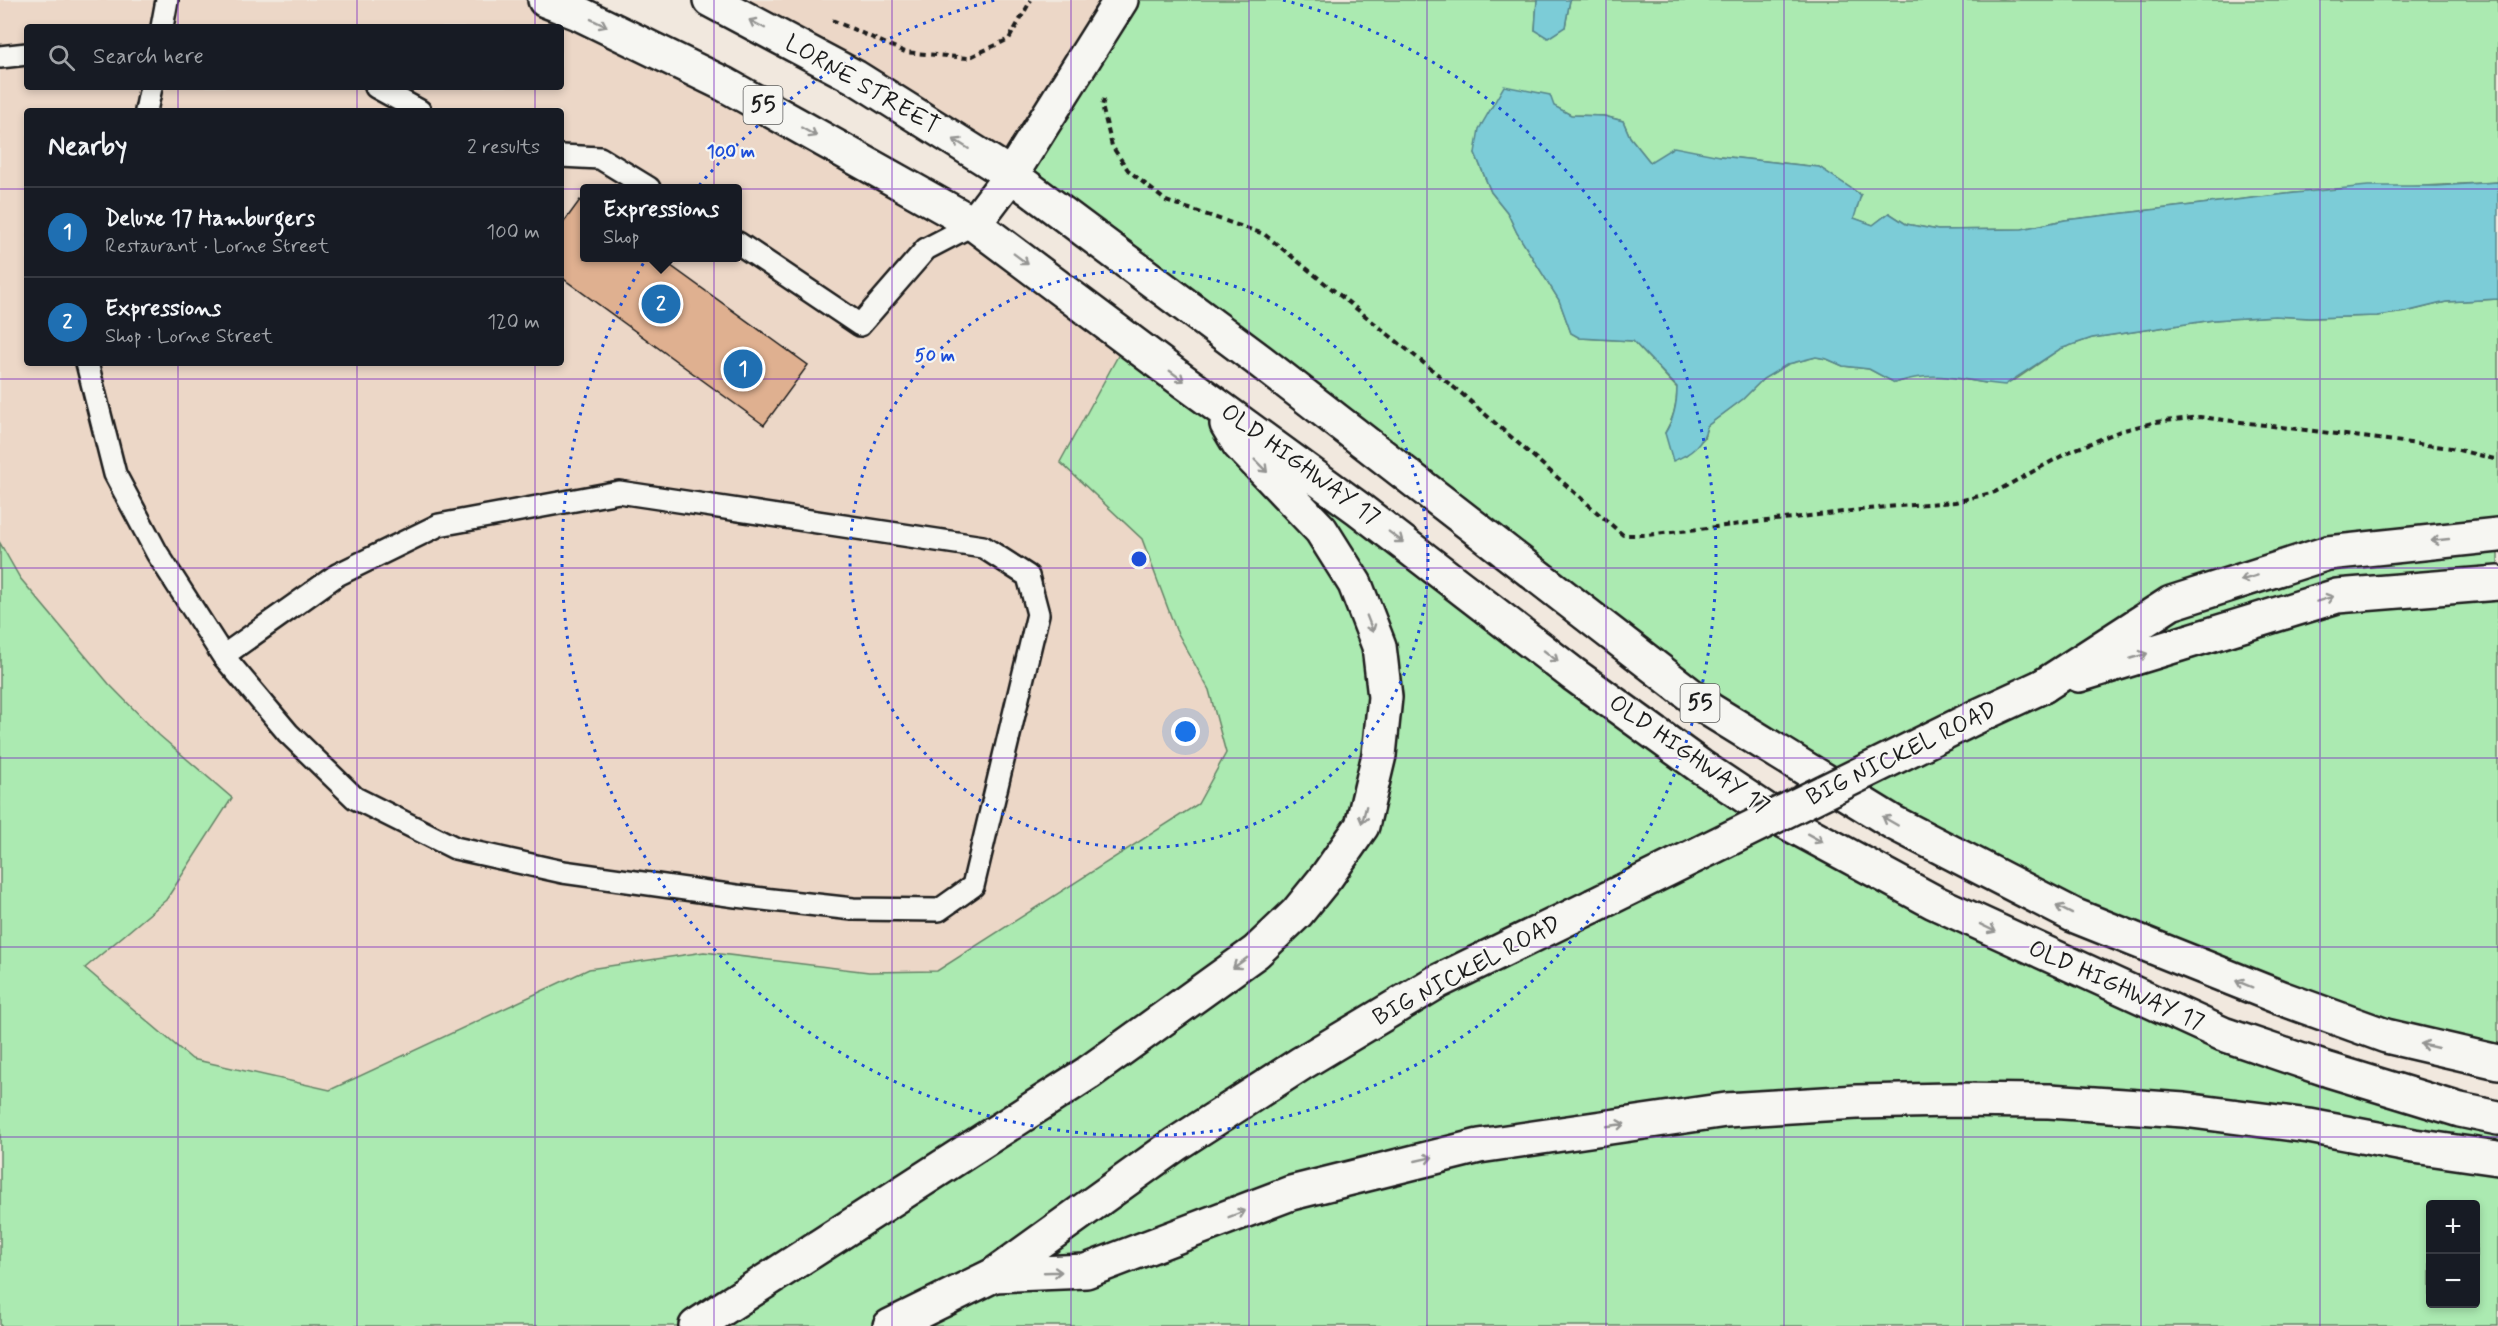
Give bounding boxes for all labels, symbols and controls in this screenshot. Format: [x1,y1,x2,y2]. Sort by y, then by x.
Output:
one-way arrow [590,18,608,30]
one-way arrow [749,18,766,30]
search box [24,24,564,90]
street label: LORNE STREET [779,28,945,142]
icon: search [45,41,78,74]
text: Search here [93,43,204,71]
road number: 55 [744,86,783,124]
one-way arrow [800,127,818,138]
text: Nearby [48,130,127,164]
text: 2 results [467,134,540,161]
one-way arrow [953,138,970,150]
text: 100 m [707,140,755,164]
popup [580,184,742,262]
text: Expressions [603,196,719,224]
text: Deluxe 17 Hamburgers [105,205,315,233]
text: 1 [63,219,72,246]
text: 100 m [486,219,540,246]
text: Shop [603,224,640,251]
text: Restaurant · Lorne Street [105,233,329,260]
one-way arrow [1013,252,1029,265]
pin: 2 [642,282,680,326]
text: Expressions [105,295,221,323]
text: 2 [63,309,72,336]
text: 120 m [487,309,540,336]
text: Shop · Lorne Street [105,323,273,350]
text: 50 m [915,344,955,368]
pin: 1 [724,346,762,392]
one-way arrow [1168,370,1184,382]
street label: OLD HIGHWAY 17 [1214,397,1386,533]
one-way arrow [1254,458,1268,473]
one-way arrow [1388,530,1404,543]
one-way arrow [2430,535,2450,546]
centre of rings [1129,549,1149,569]
one-way arrow [2240,573,2259,584]
one-way arrow [2315,593,2334,604]
one-way arrow [1366,615,1377,633]
one-way arrow [1542,649,1558,662]
one-way arrow [2129,650,2148,661]
road number: 55 [1680,684,1720,722]
street label: OLD HIGHWAY 17 [1603,688,1775,822]
street label: BIG NICKEL ROAD [1802,694,2002,814]
your location [1171,717,1200,746]
one-way arrow [1358,806,1370,825]
one-way arrow [1882,815,1900,826]
one-way arrow [1806,832,1823,844]
one-way arrow [2055,904,2073,915]
street label: BIG NICKEL ROAD [1368,908,1566,1034]
one-way arrow [1978,922,1996,934]
street label: OLD HIGHWAY 17 [2023,933,2209,1039]
one-way arrow [1233,957,1249,969]
one-way arrow [2236,978,2254,989]
one-way arrow [2419,1040,2438,1052]
one-way arrow [1606,1119,1625,1130]
one-way arrow [1414,1153,1433,1164]
map controls [2426,1200,2480,1308]
button: + [2426,1200,2480,1254]
one-way arrow [1228,1208,1246,1219]
button: − [2426,1254,2480,1308]
one-way arrow [1042,1267,1062,1278]

